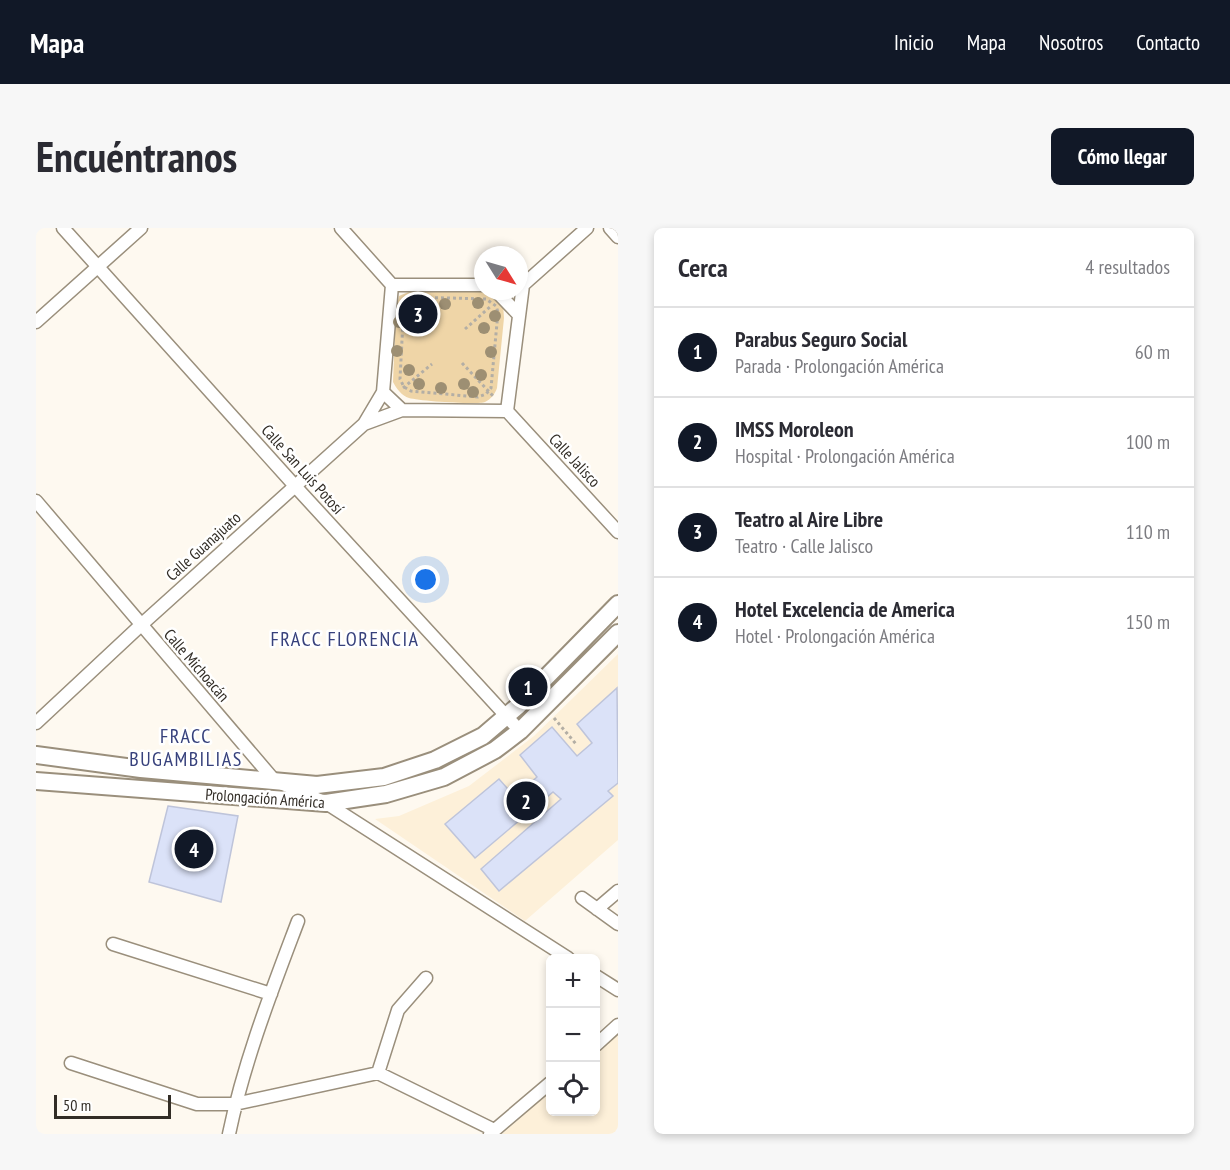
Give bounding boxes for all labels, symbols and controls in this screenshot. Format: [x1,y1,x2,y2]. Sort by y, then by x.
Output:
text: Mapa [30,24,84,61]
text: Inicio [894,29,934,56]
text: Mapa [967,29,1006,56]
text: Nosotros [1039,29,1103,56]
text: Contacto [1136,29,1200,56]
button: Cómo llegar [1051,128,1194,185]
text: Encuéntranos [36,129,237,184]
north arrow [474,246,528,300]
text: Cerca [678,251,728,284]
text: 4 resultados [1085,254,1170,280]
pin: 3 [398,292,437,337]
text: Parabus Seguro Social [735,325,907,353]
text: 1 [693,339,702,365]
text: 60 m [1135,339,1170,365]
text: Parada · Prolongación América [735,353,944,379]
text: IMSS Moroleon [735,415,854,443]
street label: Calle San Luis Potosí [257,420,349,518]
street label: Calle Jalisco [545,429,605,491]
text: 2 [693,429,702,455]
text: 100 m [1126,429,1170,455]
text: Hospital · Prolongación América [735,443,955,469]
text: Teatro al Aire Libre [735,505,883,533]
street label: Calle Guanajuato [162,507,245,585]
text: 3 [693,519,702,545]
text: 110 m [1126,519,1170,545]
text: Teatro · Calle Jalisco [735,533,873,559]
your location [411,565,440,594]
text: Hotel Excelencia de America [735,595,955,623]
text: 4 [693,609,702,635]
text: 150 m [1126,609,1170,635]
text: Hotel · Prolongación América [735,623,935,649]
street label: Calle Michoacán [160,625,234,705]
district label: FRACC FLORENCIA [270,626,420,652]
pin: 1 [508,664,548,710]
district label: FRACC BUGAMBILIAS [129,723,243,772]
pin: 2 [506,778,546,824]
street label: Prolongación América [205,784,325,812]
pin: 4 [174,826,214,872]
map controls [546,954,600,1116]
button: + [546,954,600,1008]
button: − [546,1008,600,1062]
button: locate [546,1062,600,1116]
scale bar [54,1092,171,1120]
text: 50 m [63,1095,91,1115]

